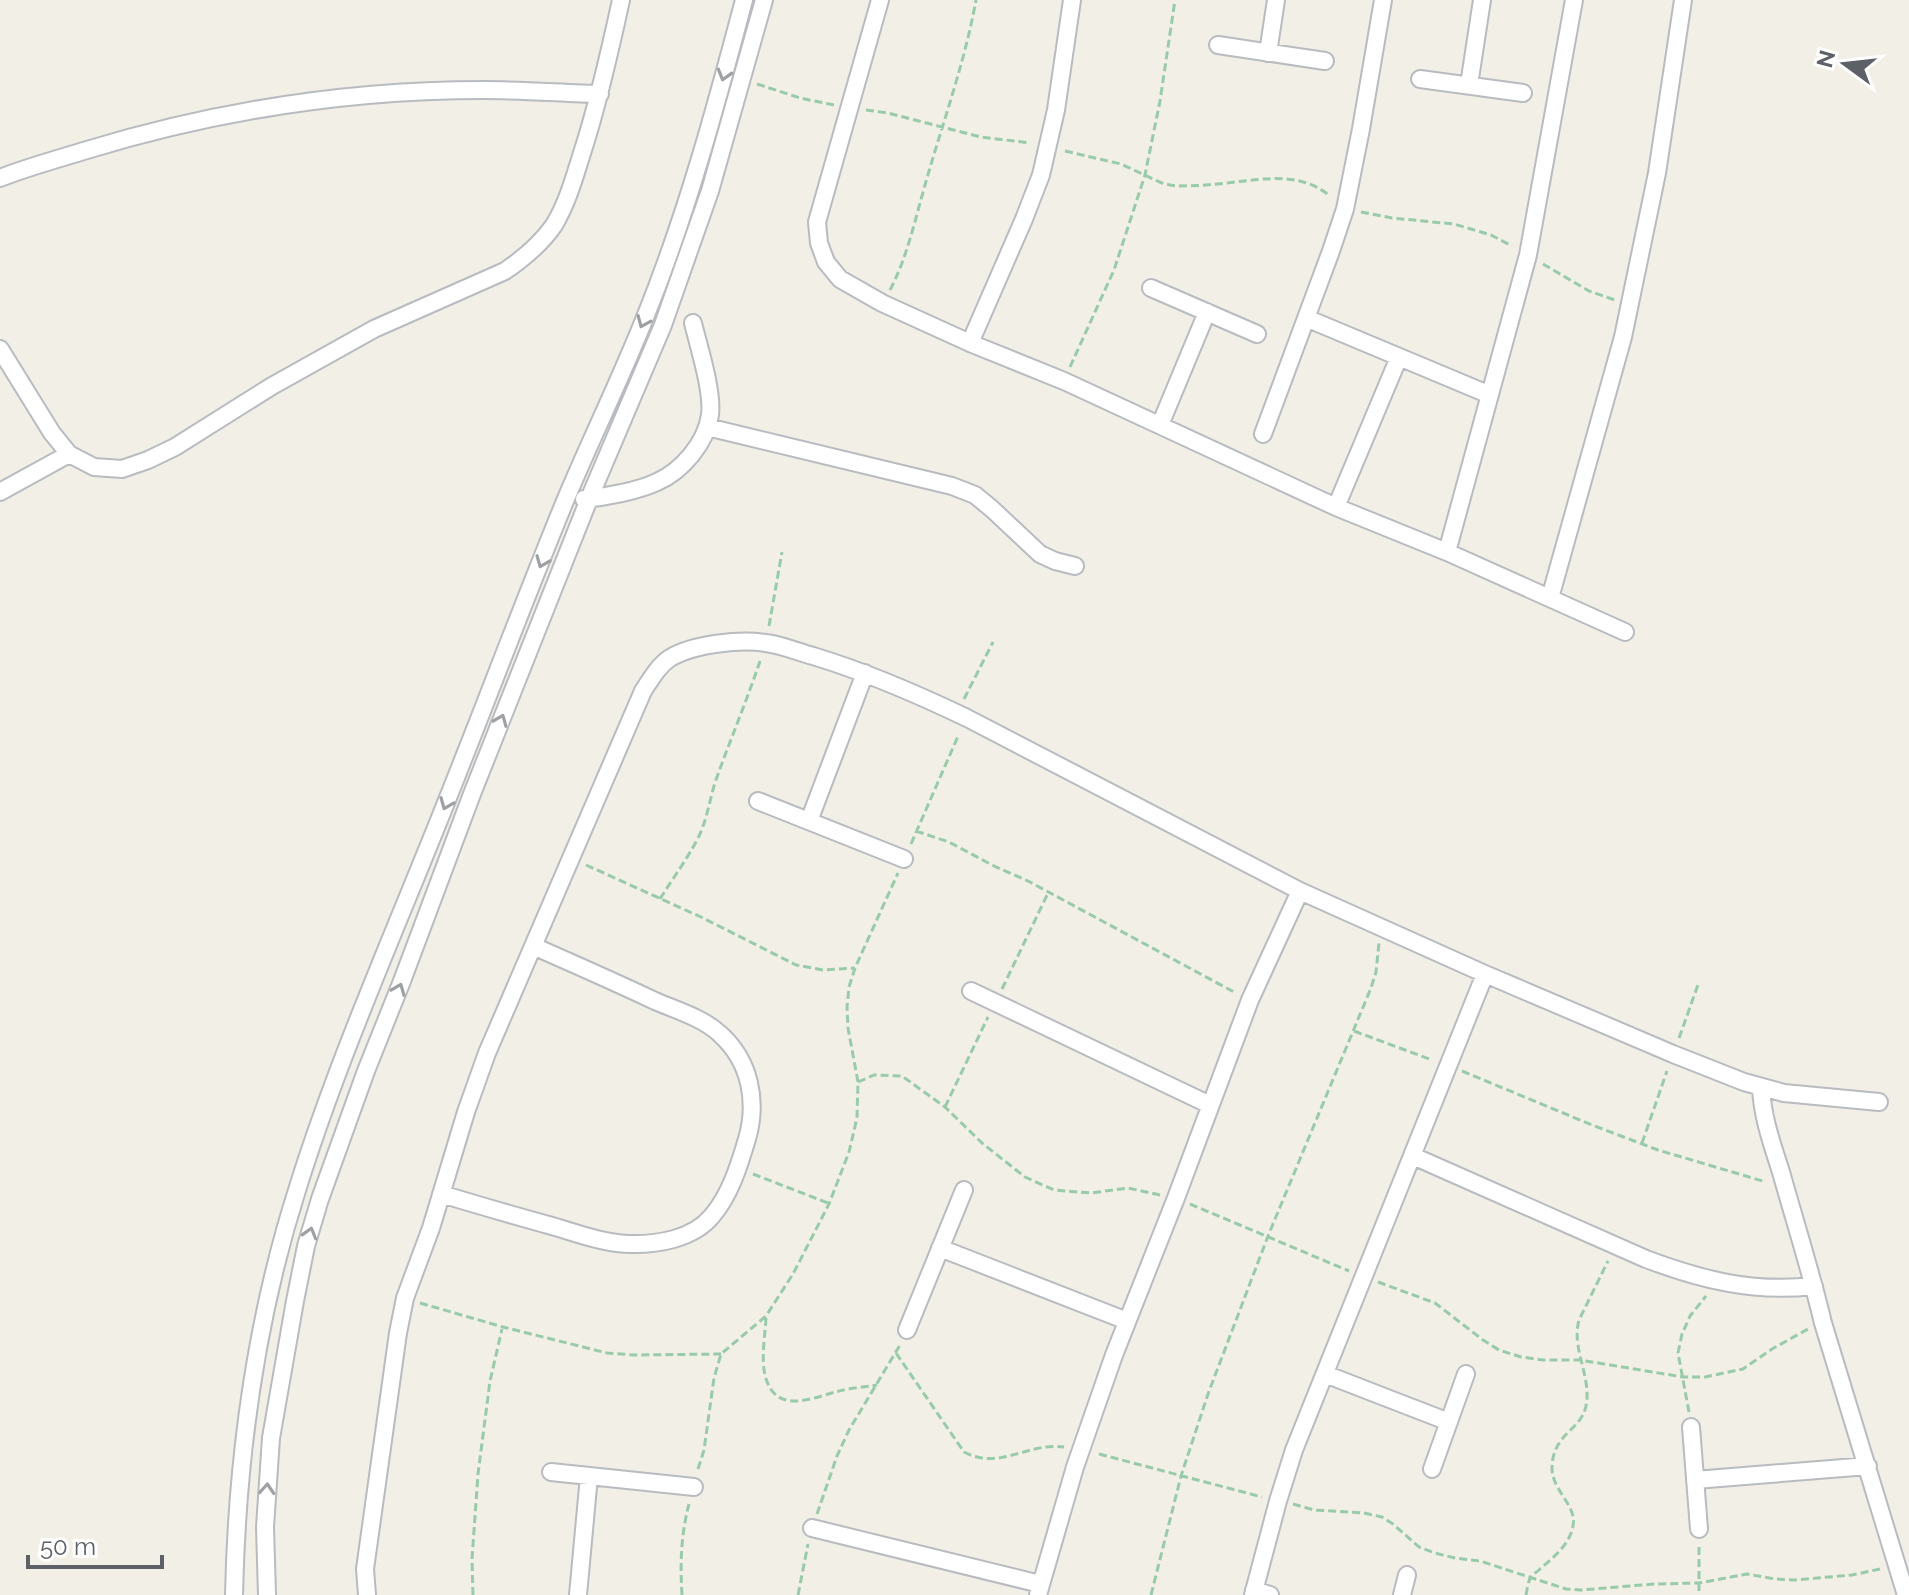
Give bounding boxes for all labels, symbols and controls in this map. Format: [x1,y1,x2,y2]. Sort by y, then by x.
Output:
north arrow [1805,24,1885,104]
text: N [1811,47,1840,70]
one-way arrow [717,68,733,82]
one-way arrow [636,314,653,328]
one-way arrow [535,554,551,568]
one-way arrow [492,714,508,728]
one-way arrow [439,796,456,810]
one-way arrow [389,983,406,997]
one-way arrow [301,1227,317,1241]
one-way arrow [258,1482,275,1495]
scale bar [28,1519,162,1569]
text: 50 m [40,1532,96,1561]

